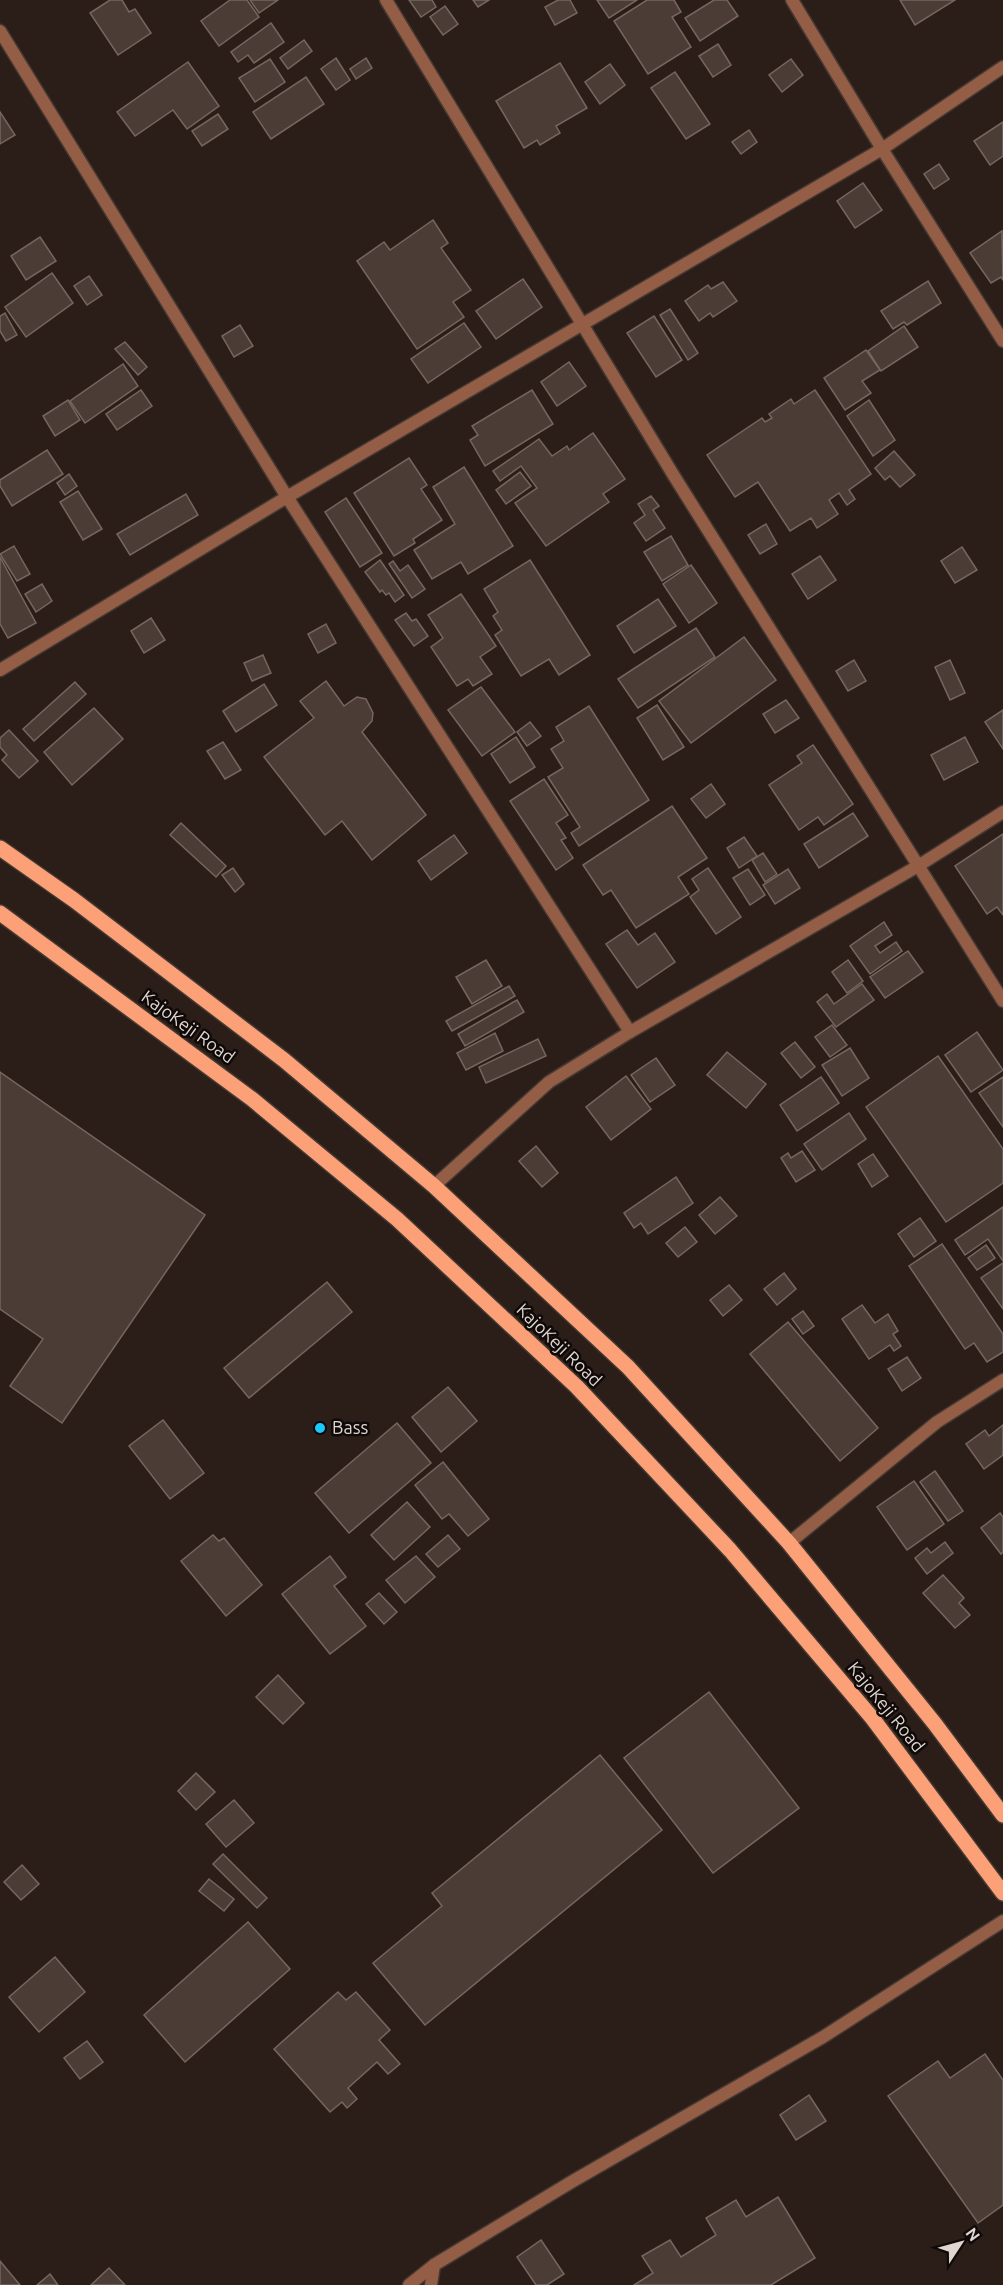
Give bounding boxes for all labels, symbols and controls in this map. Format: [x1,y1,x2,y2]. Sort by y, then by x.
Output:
street label: KajoKeji Road [138,986,239,1067]
street label: KajoKeji Road [513,1299,606,1390]
place label: Bass [332,1417,368,1437]
marker: Bass [313,1421,327,1435]
street label: KajoKeji Road [844,1657,929,1755]
north arrow [931,2213,991,2273]
text: N [962,2224,984,2244]

